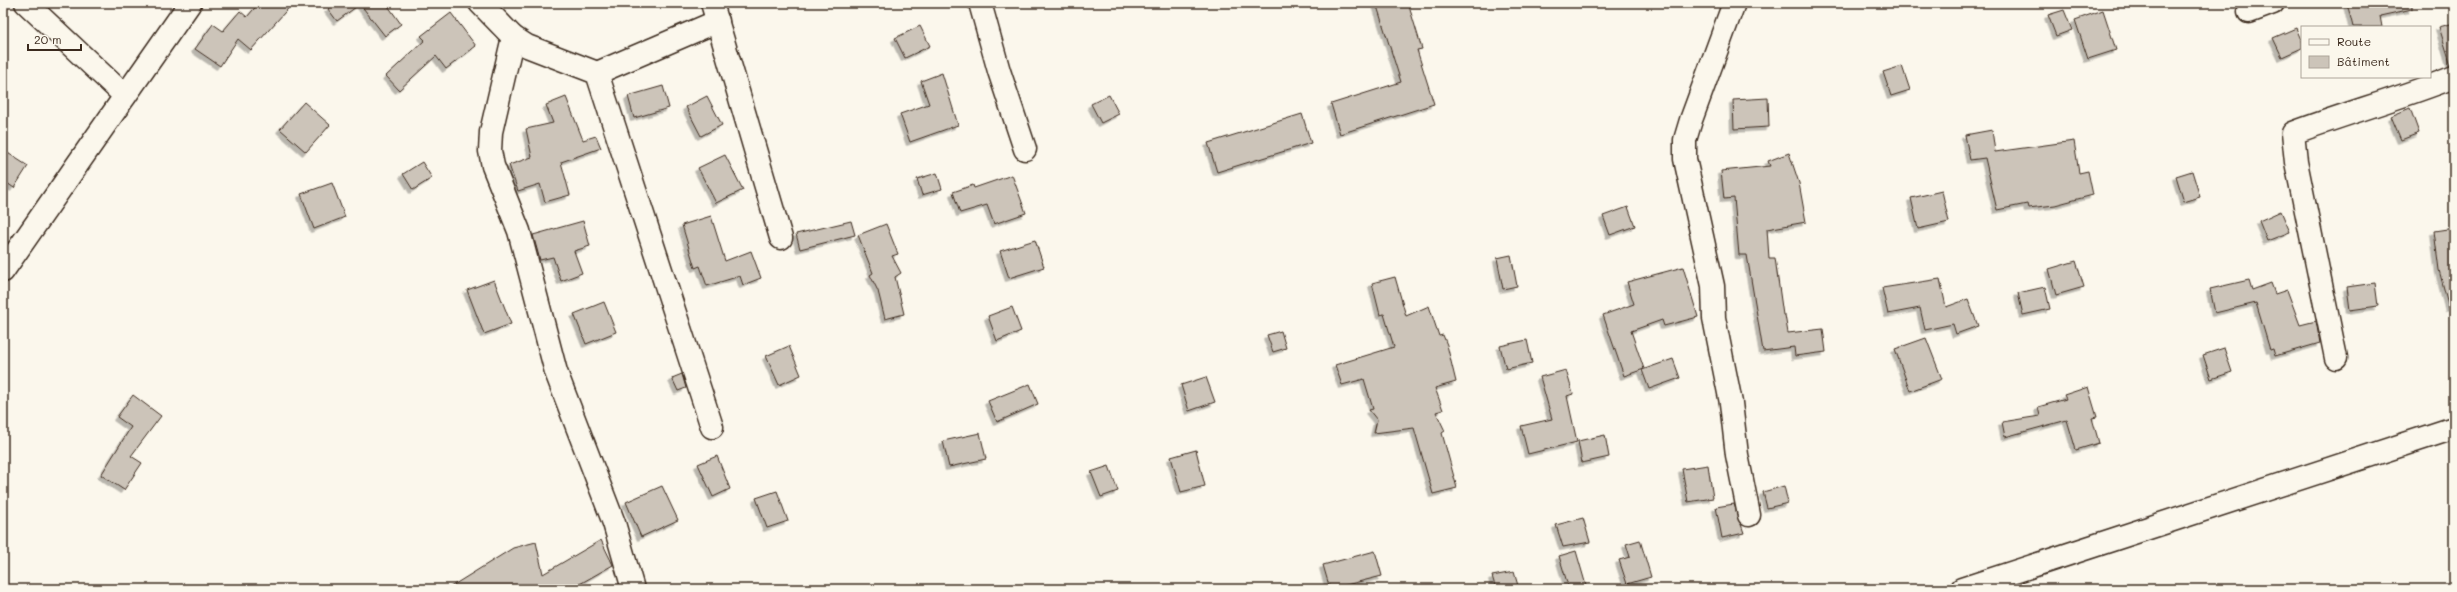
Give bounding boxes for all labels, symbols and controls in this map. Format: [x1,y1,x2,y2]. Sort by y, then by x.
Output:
scale bar [28,26,81,52]
legend [2301,26,2431,78]
text: 20 m [34,31,62,47]
text: Route [2337,33,2371,49]
text: Bâtiment [2337,53,2390,69]

